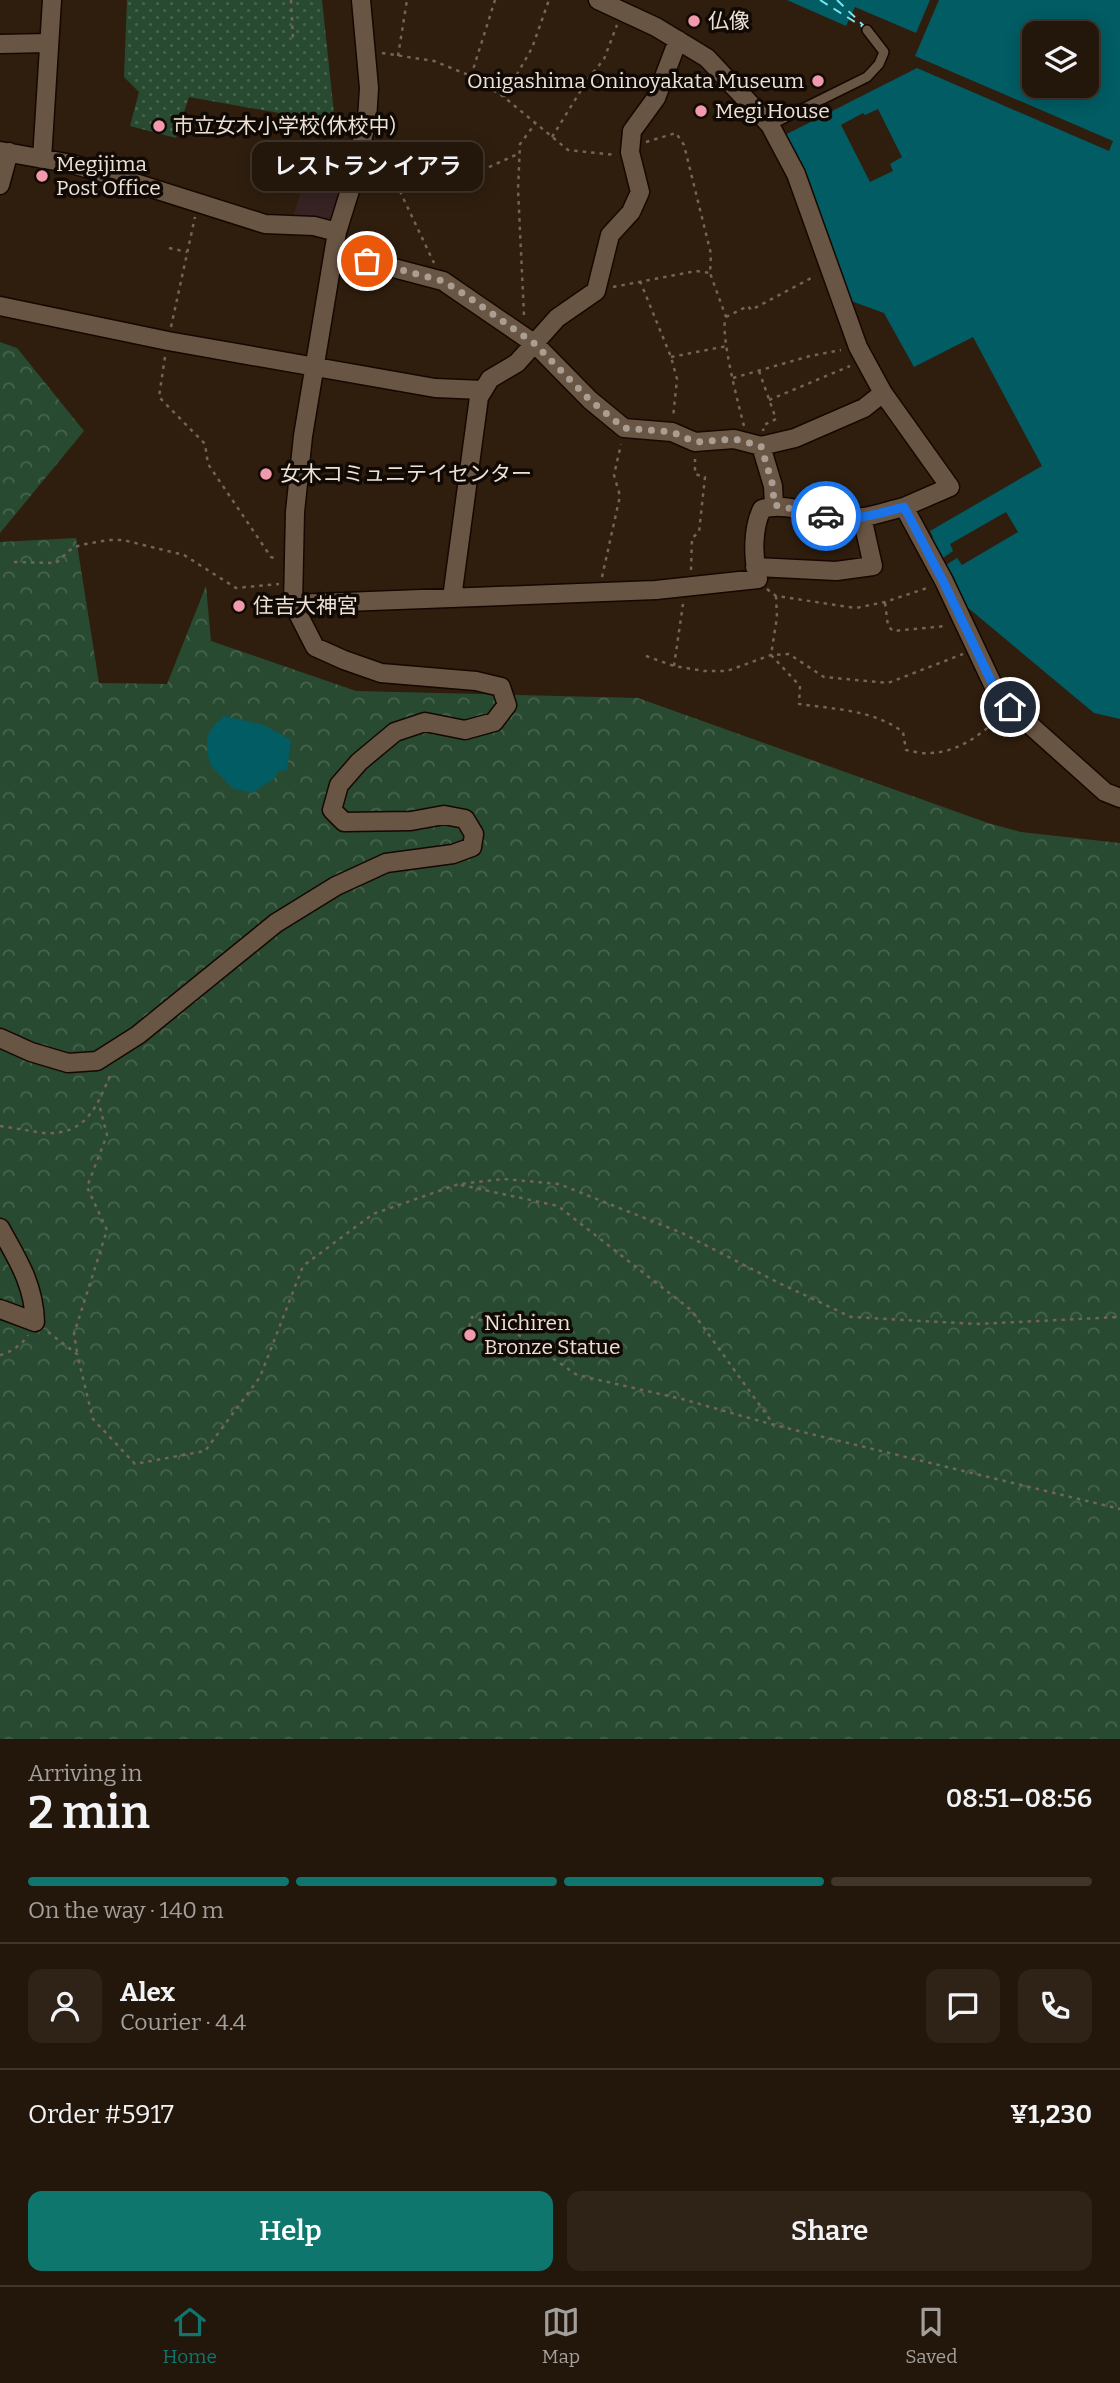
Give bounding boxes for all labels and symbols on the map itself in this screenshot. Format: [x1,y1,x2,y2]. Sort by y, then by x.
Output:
place label: 仏像 [708,8,750,34]
marker: 仏像 [686,13,702,29]
place label: Onigashima Oninoyakata Museum [467,68,804,94]
marker: Onigashima Oninoyakata Museum [810,73,826,89]
place label: Megi House [715,98,830,124]
marker: Megi House [693,103,709,119]
place label: 市立女木小学校(休校中) [173,113,396,139]
marker: 市立女木小学校(休校中) [151,118,167,134]
callout: レストラン イアラ [252,142,482,191]
place label: Megijima Post Office [56,151,161,201]
marker: Megijima Post Office [34,168,50,184]
pin [337,231,397,291]
place label: 女木コミュニテイセンター [280,461,532,487]
marker: 女木コミュニテイセンター [258,466,274,482]
courier [791,481,861,551]
place label: 住吉大神宮 [253,593,358,619]
marker: 住吉大神宮 [231,598,247,614]
pin [980,677,1040,737]
place label: Nichiren Bronze Statue [484,1310,620,1360]
marker: Nichiren Bronze Statue [462,1327,478,1343]

